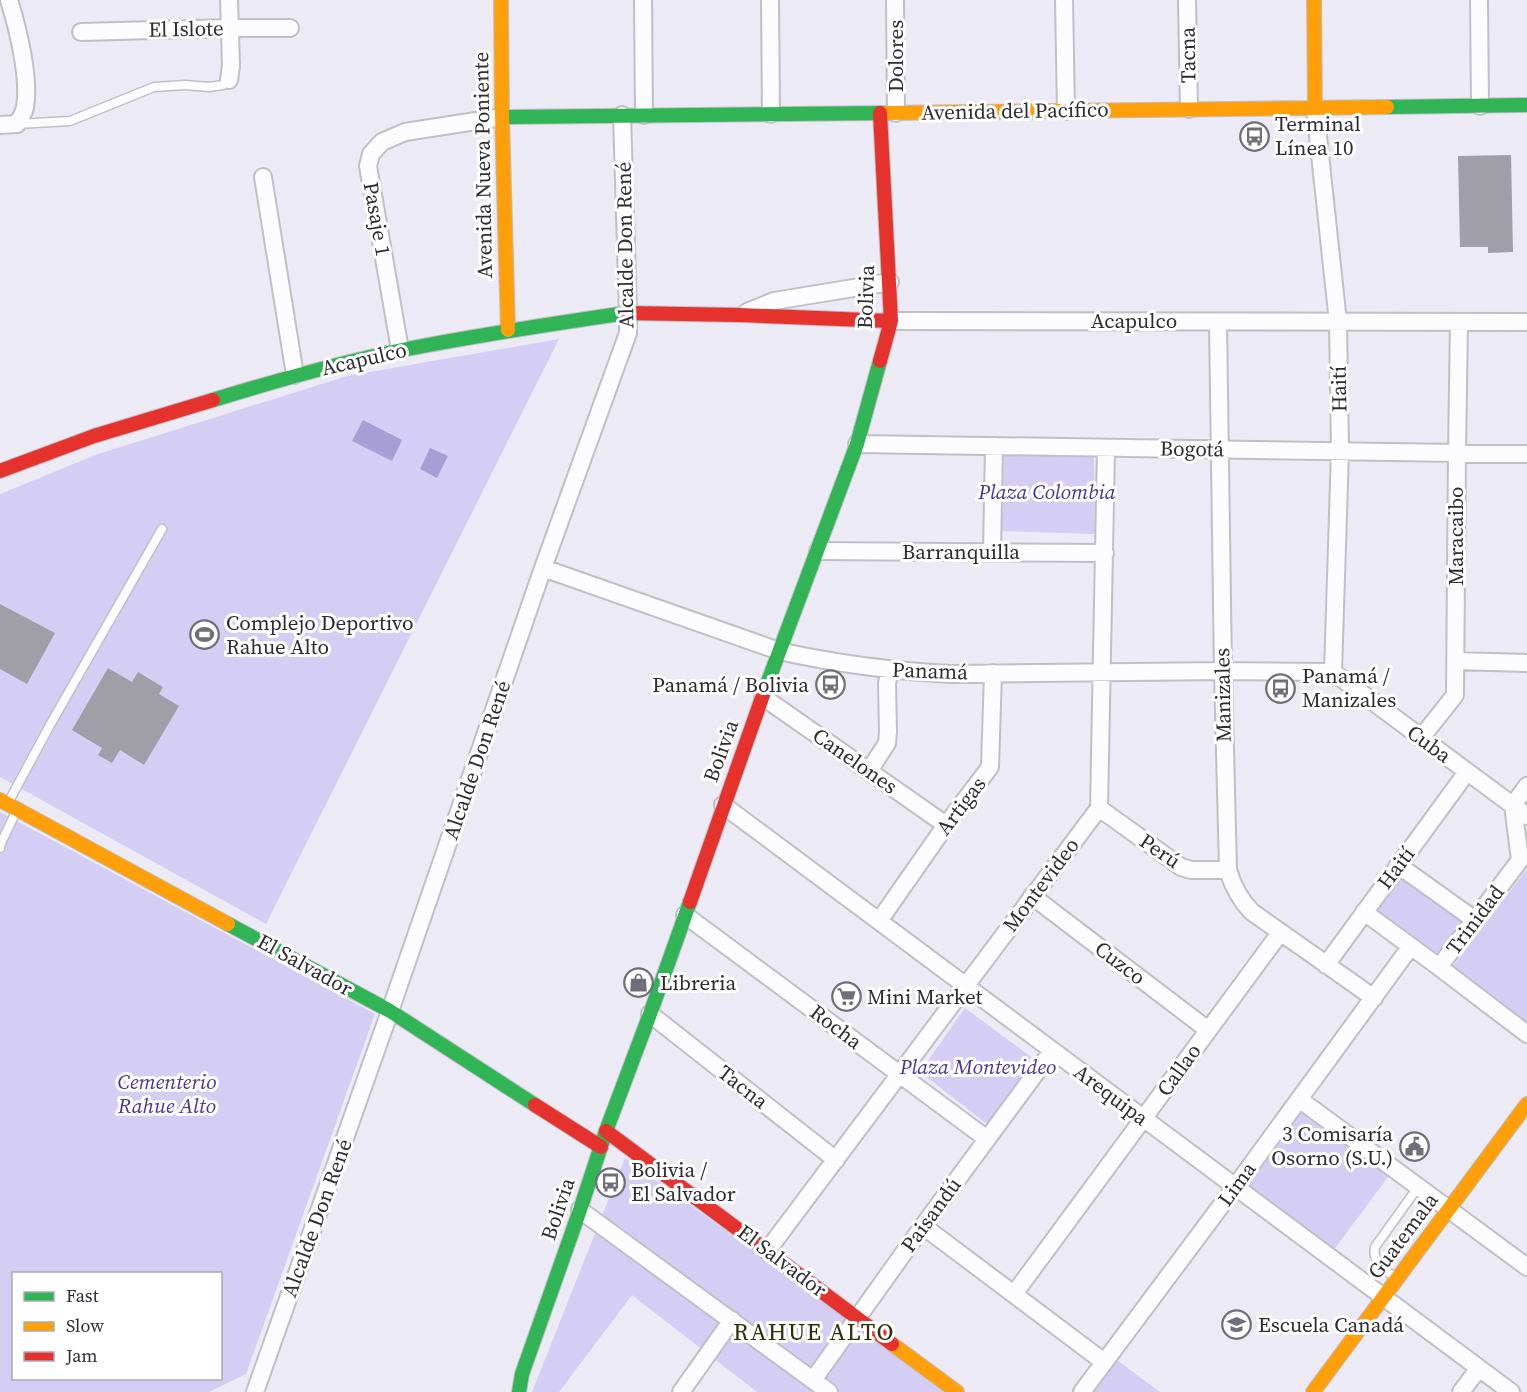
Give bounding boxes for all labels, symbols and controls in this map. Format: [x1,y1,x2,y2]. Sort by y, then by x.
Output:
street label: El Islote [148,13,224,44]
street label: Dolores [881,20,910,92]
street label: Tacna [1173,26,1202,83]
street label: Avenida Nueva Poniente [466,51,499,279]
street label: Avenida del Pacífico [921,94,1109,127]
place label: Terminal Línea 10 [1275,109,1361,162]
bus stop icon: Terminal Línea 10 [1238,120,1270,152]
street label: Alcalde Don René [609,161,640,329]
street label: Pasaje 1 [357,180,398,258]
street label: Bolivia [850,264,881,330]
street label: Acapulco [1091,306,1177,335]
street label: Acapulco [319,335,409,382]
street label: Haití [1324,366,1353,412]
street label: Bogotá [1160,433,1225,464]
park label: Plaza Colombia [977,477,1116,506]
street label: Maracaibo [1441,486,1470,586]
street label: Barranquilla [902,537,1020,566]
place label: Complejo Deportivo Rahue Alto [226,608,414,661]
sports icon: Complejo Deportivo Rahue Alto [189,619,221,651]
street label: Manizales [1207,648,1238,742]
street label: Panamá [892,655,969,686]
place label: Panamá / Manizales [1302,661,1396,714]
bus stop icon: Panamá / Bolivia [814,669,846,701]
place label: Panamá / Bolivia [652,670,809,699]
bus stop icon: Panamá / Manizales [1265,672,1297,704]
street label: Alcalde Don René [436,676,517,843]
street label: Bolivia [696,715,745,786]
street label: Cuba [1401,718,1458,770]
street label: Canelones [807,721,903,800]
street label: Artigas [929,770,992,841]
street label: Perú [1134,826,1187,875]
street label: Montevideo [996,832,1086,938]
street label: Haití [1370,841,1421,895]
street label: Trinidad [1439,879,1510,961]
street label: El Salvador [252,927,358,1003]
street label: Cuzco [1089,934,1152,991]
shop icon: Libreria [623,967,655,999]
place label: Libreria [660,968,736,997]
supermarket icon: Mini Market [830,981,862,1013]
place label: Mini Market [867,982,983,1011]
street label: Rocha [804,997,869,1056]
street label: Callao [1150,1038,1208,1102]
park label: Plaza Montevideo [899,1052,1056,1081]
street label: Arequipa [1068,1057,1155,1132]
street label: Tacna [712,1058,775,1116]
park label: Cementerio Rahue Alto [117,1067,216,1120]
place label: 3 Comisaría Osorno (S.U.) [1271,1119,1393,1172]
public building icon: 3 Comisaría Osorno (S.U.) [1398,1130,1430,1162]
street label: Alcalde Don René [274,1135,359,1301]
place label: Bolivia / El Salvador [631,1155,736,1208]
street label: Lima [1211,1155,1263,1212]
bus stop icon: Bolivia / El Salvador [594,1166,626,1198]
street label: Paisandú [894,1172,968,1258]
street label: Bolivia [533,1173,582,1244]
street label: Guatemala [1361,1186,1445,1285]
street label: El Salvador [732,1218,833,1304]
legend [12,1272,222,1380]
text: Fast [66,1283,99,1308]
school or university icon: Escuela Canadá [1221,1309,1253,1341]
place label: Escuela Canadá [1258,1310,1404,1339]
text: Slow [66,1313,104,1338]
district label: RAHUE ALTO [733,1315,895,1348]
text: Jam [65,1343,98,1368]

